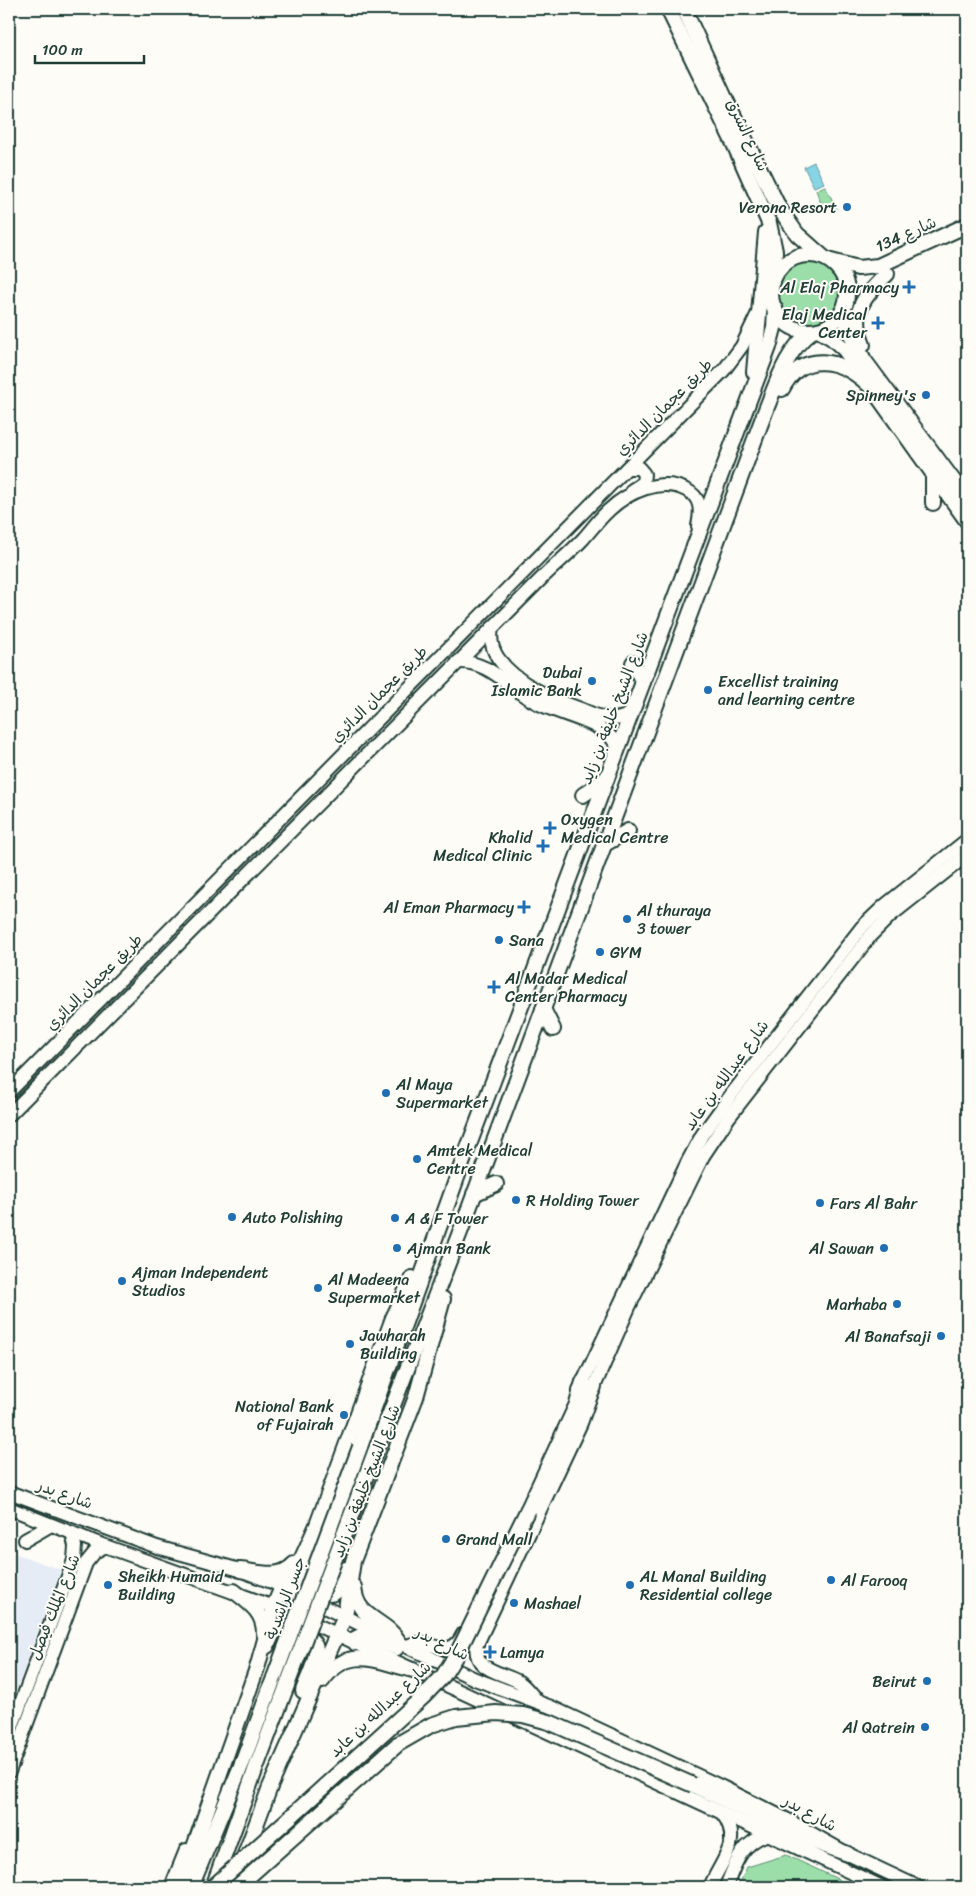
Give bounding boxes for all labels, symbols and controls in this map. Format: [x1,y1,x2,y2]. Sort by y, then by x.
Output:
scale bar [35,32,144,64]
text: 100 m [42,37,83,63]
street label: شارع الشرق [718,94,778,176]
place label: Verona Resort [739,193,837,222]
marker: Verona Resort [841,201,853,213]
street label: شارع 134 [871,208,941,260]
place label: Al Elaj Pharmacy [779,273,900,302]
marker: Al Elaj Pharmacy [903,281,915,293]
place label: Elaj Medical Center [781,300,868,347]
marker: Elaj Medical Center [871,316,885,330]
street label: طريق عجمان الدائري [608,351,720,463]
place label: Spinney's [846,381,917,410]
marker: Spinney's [920,389,932,401]
street label: شارع الشيخ خليفة بن زايد [571,627,657,789]
street label: طريق عجمان الدائري [323,638,435,750]
place label: Dubai Islamic Bank [491,658,583,705]
place label: Excellist training and learning centre [718,667,855,714]
marker: Dubai Islamic Bank [586,675,598,687]
marker: Excellist training and learning centre [702,684,714,696]
place label: Oxygen Medical Centre [561,805,668,852]
marker: Oxygen Medical Centre [543,821,557,835]
place label: Khalid Medical Clinic [433,823,534,870]
marker: Khalid Medical Clinic [536,839,550,853]
place label: Al Eman Pharmacy [382,893,515,922]
place label: Al thuraya 3 tower [636,896,711,943]
marker: Al Eman Pharmacy [518,901,530,913]
marker: Al thuraya 3 tower [621,913,633,925]
street label: طريق عجمان الدائري [38,926,150,1038]
place label: Sana [509,926,545,955]
marker: Sana [493,934,505,946]
place label: GYM [610,938,642,967]
marker: GYM [594,946,606,958]
place label: Al Madar Medical Center Pharmacy [504,964,628,1011]
marker: Al Madar Medical Center Pharmacy [487,980,501,994]
street label: شارع عبدالله بن عابد [676,1013,776,1137]
place label: Al Maya Supermarket [395,1070,488,1117]
marker: Al Maya Supermarket [380,1087,392,1099]
place label: Amtek Medical Centre [426,1136,533,1183]
marker: Amtek Medical Centre [411,1153,423,1165]
place label: R Holding Tower [526,1186,640,1215]
place label: Fars Al Bahr [830,1189,919,1218]
marker: R Holding Tower [510,1194,522,1206]
marker: Fars Al Bahr [814,1197,826,1209]
place label: Auto Polishing [241,1203,343,1232]
place label: A & F Tower [404,1204,489,1233]
marker: Auto Polishing [226,1211,238,1223]
marker: A & F Tower [389,1212,401,1224]
place label: Ajman Bank [406,1234,492,1263]
place label: Al Sawan [808,1234,874,1263]
marker: Ajman Bank [391,1242,403,1254]
marker: Al Sawan [878,1242,890,1254]
place label: Ajman Independent Studios [131,1258,268,1305]
place label: Al Madeena Supermarket [327,1265,420,1312]
marker: Ajman Independent Studios [116,1275,128,1287]
marker: Al Madeena Supermarket [312,1282,324,1294]
place label: Marhaba [826,1290,887,1319]
marker: Marhaba [891,1298,903,1310]
place label: Jawharah Building [359,1321,426,1368]
place label: Al Banafsaji [844,1322,932,1351]
marker: Al Banafsaji [935,1330,947,1342]
marker: Jawharah Building [344,1338,356,1350]
place label: National Bank of Fujairah [235,1392,334,1439]
street label: شارع الشيخ خليفة بن زايد [323,1400,409,1562]
marker: National Bank of Fujairah [338,1409,350,1421]
street label: شارع بدر [31,1470,97,1517]
place label: Grand Mall [456,1525,533,1554]
marker: Grand Mall [440,1533,452,1545]
street label: شارع الملك فيصل [20,1550,88,1664]
street label: جسر الراشدية [256,1552,314,1644]
place label: Sheikh Humaid Building [118,1562,225,1609]
place label: AL Manal Building Residential college [639,1562,772,1609]
place label: Al Farooq [840,1566,908,1595]
marker: Al Farooq [825,1574,837,1586]
marker: Sheikh Humaid Building [102,1579,114,1591]
marker: AL Manal Building Residential college [624,1579,636,1591]
place label: Mashael [524,1589,582,1618]
marker: Mashael [508,1597,520,1609]
street label: شارع بدر [408,1616,474,1669]
place label: Lamya [500,1638,545,1667]
marker: Lamya [484,1646,496,1658]
street label: شارع عبدالله بن عابد [322,1653,438,1765]
place label: Beirut [872,1667,917,1696]
marker: Beirut [921,1675,933,1687]
place label: Al Qatrein [842,1713,915,1742]
marker: Al Qatrein [919,1721,931,1733]
street label: شارع بدر [776,1785,842,1840]

